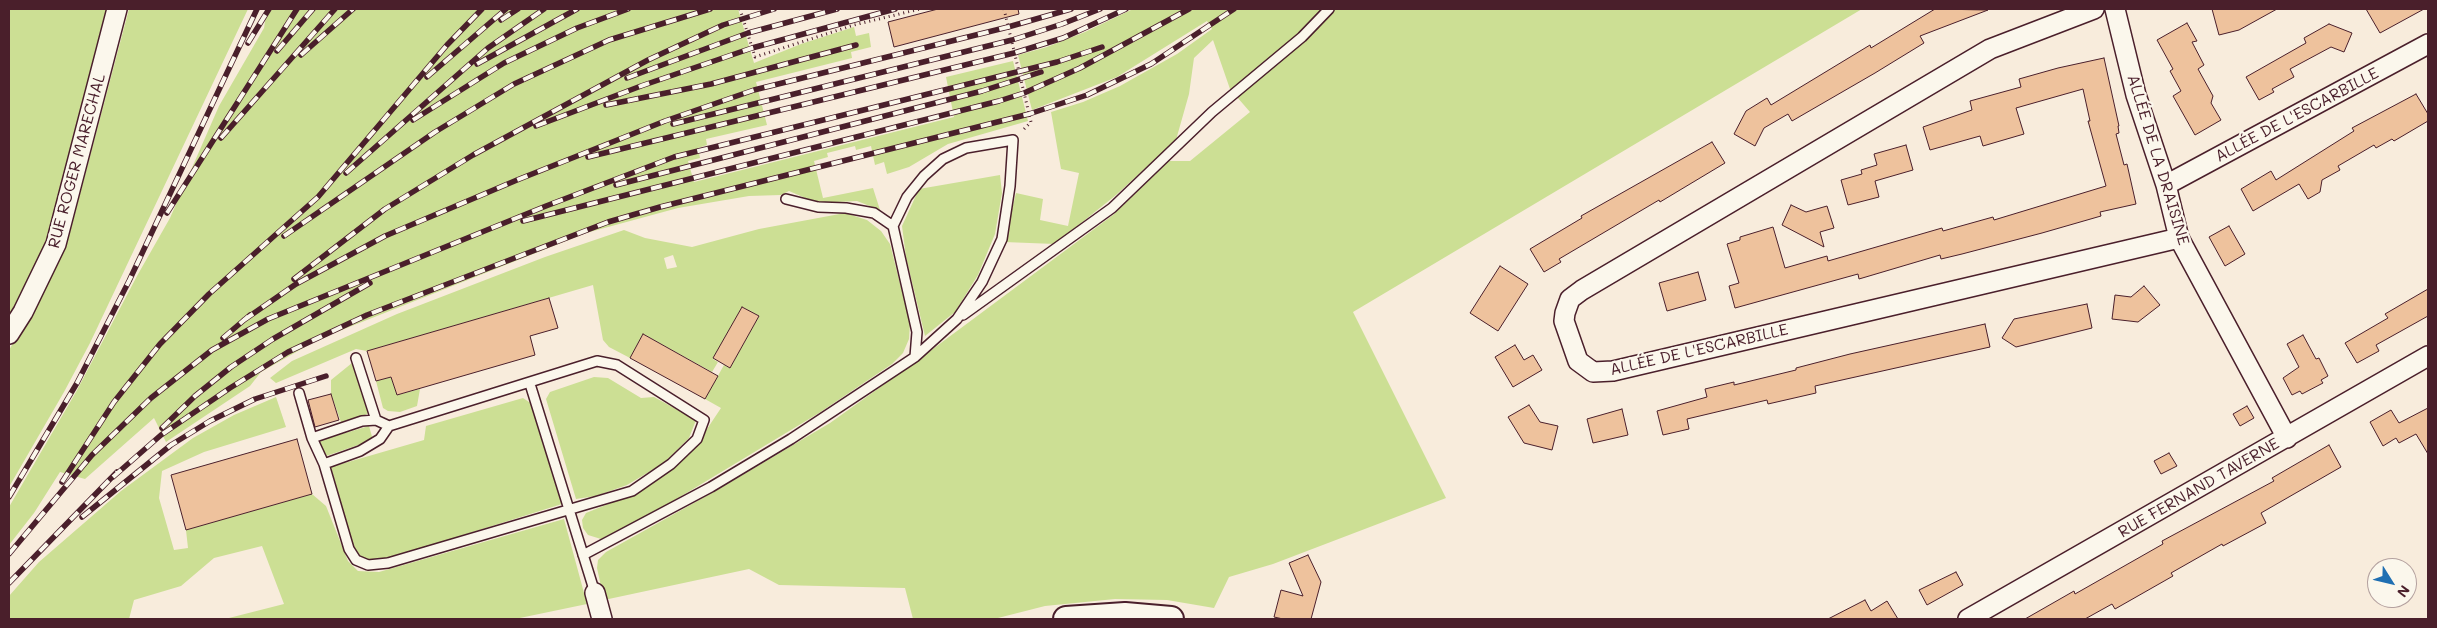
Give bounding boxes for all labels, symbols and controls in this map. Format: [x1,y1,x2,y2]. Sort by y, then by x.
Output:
street label: ALLÉE DE L'ESCARBILLE [2212,64,2382,166]
street label: RUE ROGER MARECHAL [44,72,110,250]
street label: ALLÉE DE LA DRAISINE [2123,72,2193,248]
street label: ALLÉE DE L'ESCARBILLE [1608,320,1790,380]
street label: RUE FERNAND TAVERNE [2115,434,2283,542]
north arrow [2367,558,2417,608]
text: N [2393,582,2415,601]

